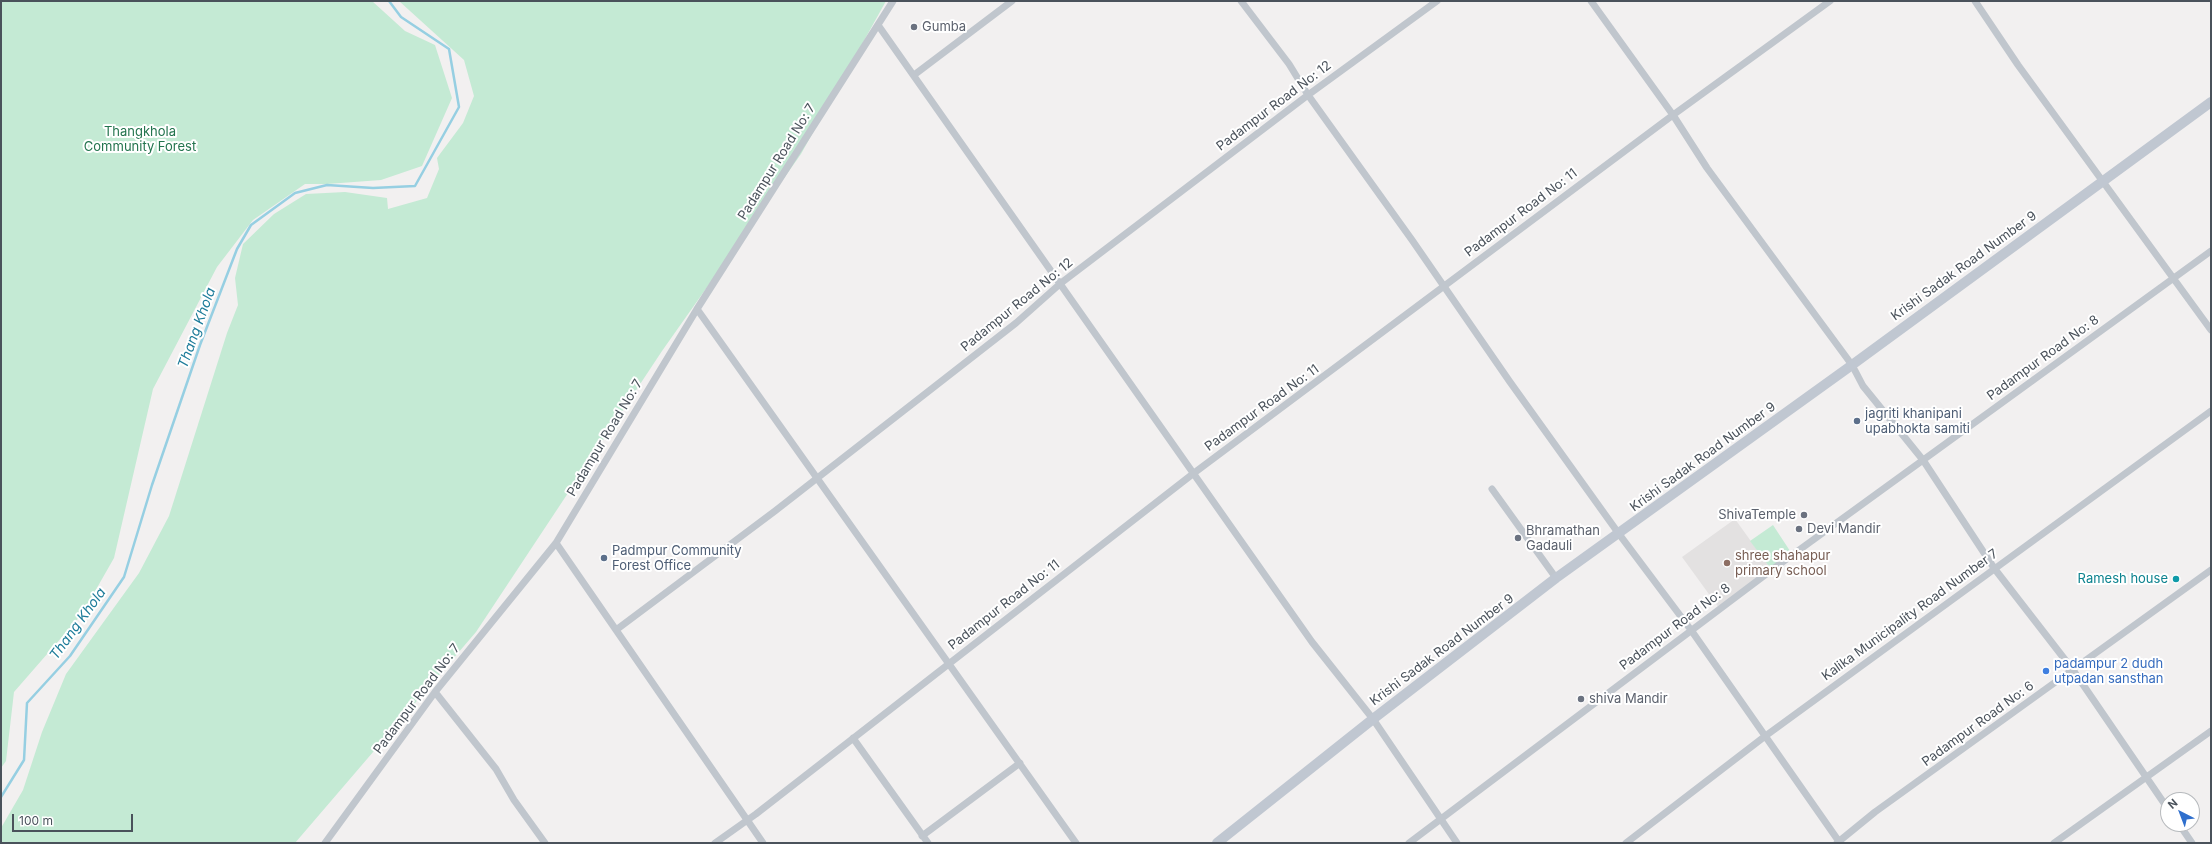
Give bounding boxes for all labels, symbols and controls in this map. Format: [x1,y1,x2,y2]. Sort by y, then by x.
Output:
place label: Gumba [922,19,966,35]
marker: Gumba [909,22,919,32]
street label: Padampur Road No: 12 [1214,58,1334,154]
street label: Padampur Road No: 7 [735,101,819,223]
park label: Thangkhola Community Forest [84,124,196,155]
street label: Padampur Road No: 11 [1462,166,1580,260]
street label: Krishi Sadak Road Number 9 [1888,208,2040,324]
street label: Padampur Road No: 12 [958,255,1076,355]
water label: Thang Khola [175,285,219,371]
street label: Padampur Road No: 8 [1984,312,2102,404]
street label: Padampur Road No: 11 [1202,361,1322,455]
street label: Padampur Road No: 7 [564,377,646,499]
street label: Krishi Sadak Road Number 9 [1627,399,1779,515]
place label: jagriti khanipani upabhokta samiti [1865,406,1970,437]
marker: jagriti khanipani upabhokta samiti [1852,416,1862,426]
place label: ShivaTemple [1718,507,1796,523]
marker: ShivaTemple [1799,510,1809,520]
place label: Devi Mandir [1807,521,1881,537]
place label: Bhramathan Gadauli [1526,523,1600,554]
marker: Devi Mandir [1794,524,1804,534]
marker: Bhramathan Gadauli [1513,533,1523,543]
place label: Padmpur Community Forest Office [612,543,742,574]
street label: Kalika Municipality Road Number 7 [1819,546,2001,684]
place label: shree shahapur primary school [1735,548,1830,579]
marker: Padmpur Community Forest Office [599,553,609,563]
street label: Padampur Road No: 11 [945,557,1063,653]
marker: shree shahapur primary school [1722,558,1732,568]
place label: Ramesh house [2078,571,2168,587]
marker: Ramesh house [2171,574,2181,584]
street label: Padampur Road No: 8 [1617,580,1733,674]
water label: Thang Khola [46,585,110,663]
street label: Krishi Sadak Road Number 9 [1367,591,1517,709]
street label: Padampur Road No: 7 [371,641,463,757]
place label: padampur 2 dudh utpadan sansthan [2054,656,2164,687]
marker: padampur 2 dudh utpadan sansthan [2041,666,2051,676]
street label: Padampur Road No: 6 [1919,678,2037,770]
place label: shiva Mandir [1589,691,1668,707]
marker: shiva Mandir [1576,694,1586,704]
north arrow [2160,792,2200,832]
text: N [2165,796,2180,812]
scale bar [14,806,135,832]
text: 100 m [19,813,53,828]

